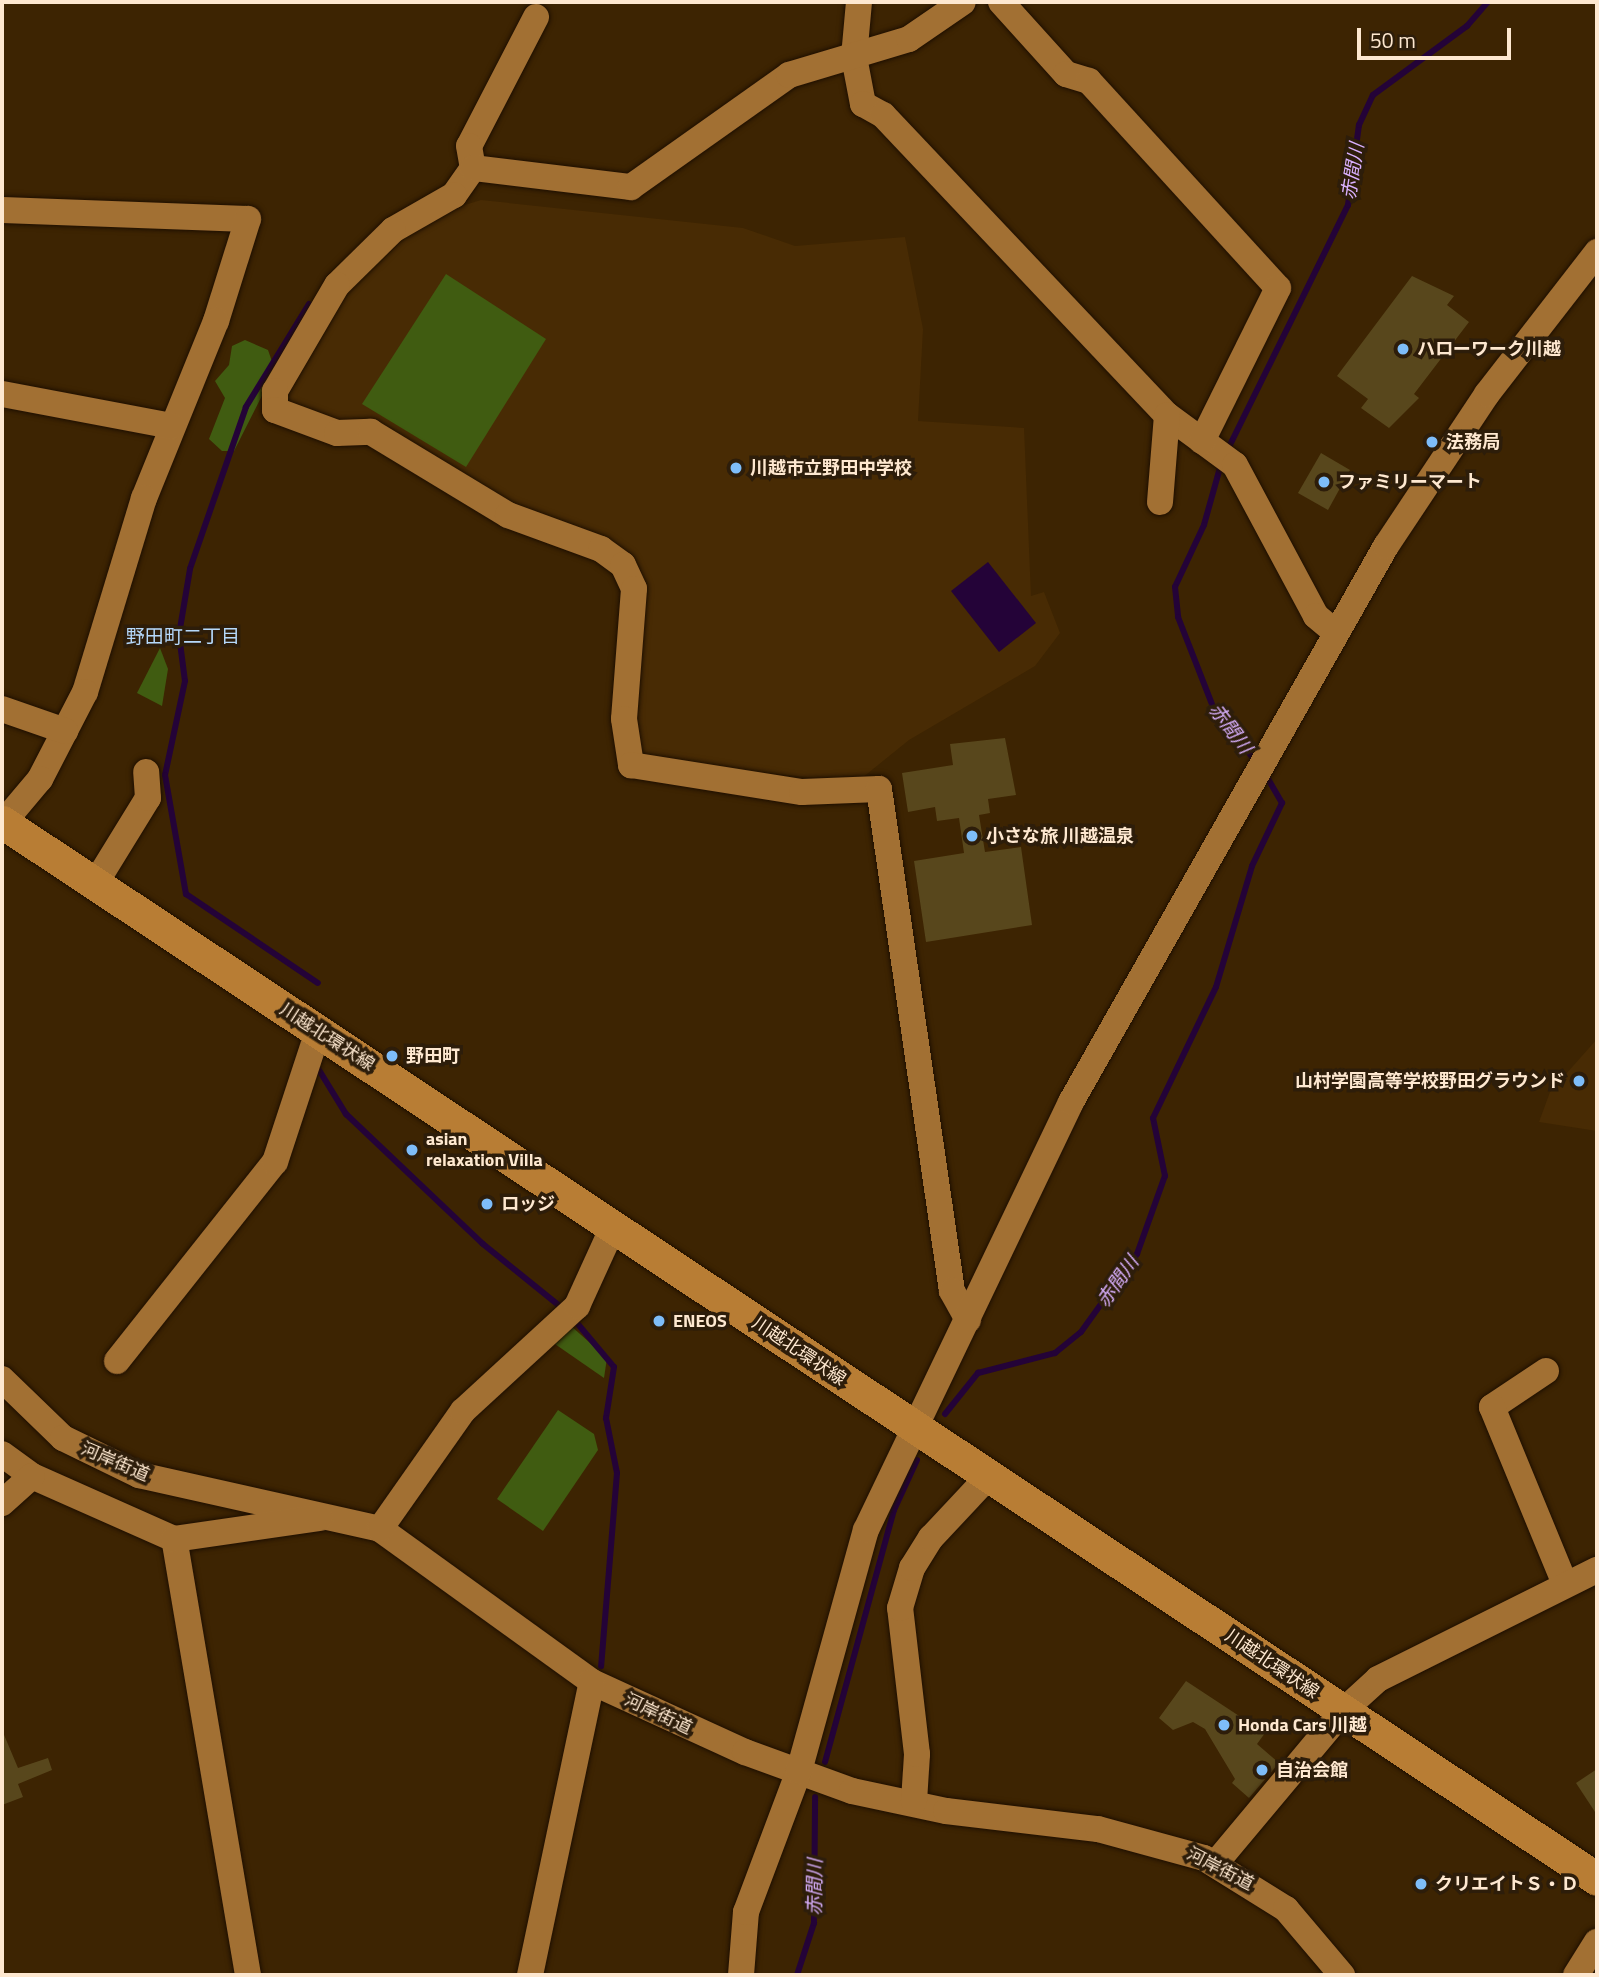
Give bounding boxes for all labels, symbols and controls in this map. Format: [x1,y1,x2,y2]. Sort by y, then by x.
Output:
scale bar [1361,14,1515,58]
text: 50 m [1370,24,1416,56]
water label: 赤間川 [1336,141,1368,201]
place label: ハローワーク川越 [1417,338,1561,360]
marker: ハローワーク川越 [1395,341,1411,357]
place label: 法務局 [1446,431,1500,453]
marker: 法務局 [1424,434,1440,450]
place label: 川越市立野田中学校 [750,457,912,479]
marker: 川越市立野田中学校 [728,460,744,476]
place label: ファミリーマート [1338,471,1482,493]
marker: ファミリーマート [1316,474,1332,490]
district label: 野田町二丁目 [126,625,240,647]
water label: 赤間川 [1205,698,1257,758]
place label: 小さな旅 川越温泉 [986,825,1134,847]
marker: 小さな旅 川越温泉 [964,828,980,844]
street label: 川越北環状線 [276,999,378,1075]
place label: 野田町 [406,1045,460,1067]
marker: 野田町 [384,1048,400,1064]
place label: 山村学園高等学校野田グラウンド [1295,1070,1565,1092]
marker: 山村学園高等学校野田グラウンド [1571,1073,1587,1089]
place label: asian relaxation Villa [426,1129,543,1172]
marker: asian relaxation Villa [404,1142,420,1158]
place label: ロッジ [501,1193,555,1215]
marker: ロッジ [479,1196,495,1212]
water label: 赤間川 [1091,1251,1143,1311]
place label: ENEOS [673,1310,727,1332]
street label: 川越北環状線 [748,1312,850,1390]
marker: ENEOS [651,1313,667,1329]
street label: 河岸街道 [78,1438,152,1486]
street label: 川越北環状線 [1221,1625,1323,1703]
street label: 河岸街道 [621,1689,695,1739]
place label: Honda Cars 川越 [1238,1714,1367,1736]
marker: Honda Cars 川越 [1216,1717,1232,1733]
place label: 自治会館 [1276,1759,1348,1781]
marker: 自治会館 [1254,1762,1270,1778]
street label: 河岸街道 [1183,1843,1257,1895]
water label: 赤間川 [802,1858,826,1916]
place label: クリエイトＳ・Ｄ [1435,1873,1579,1895]
marker: クリエイトＳ・Ｄ [1413,1876,1429,1892]

